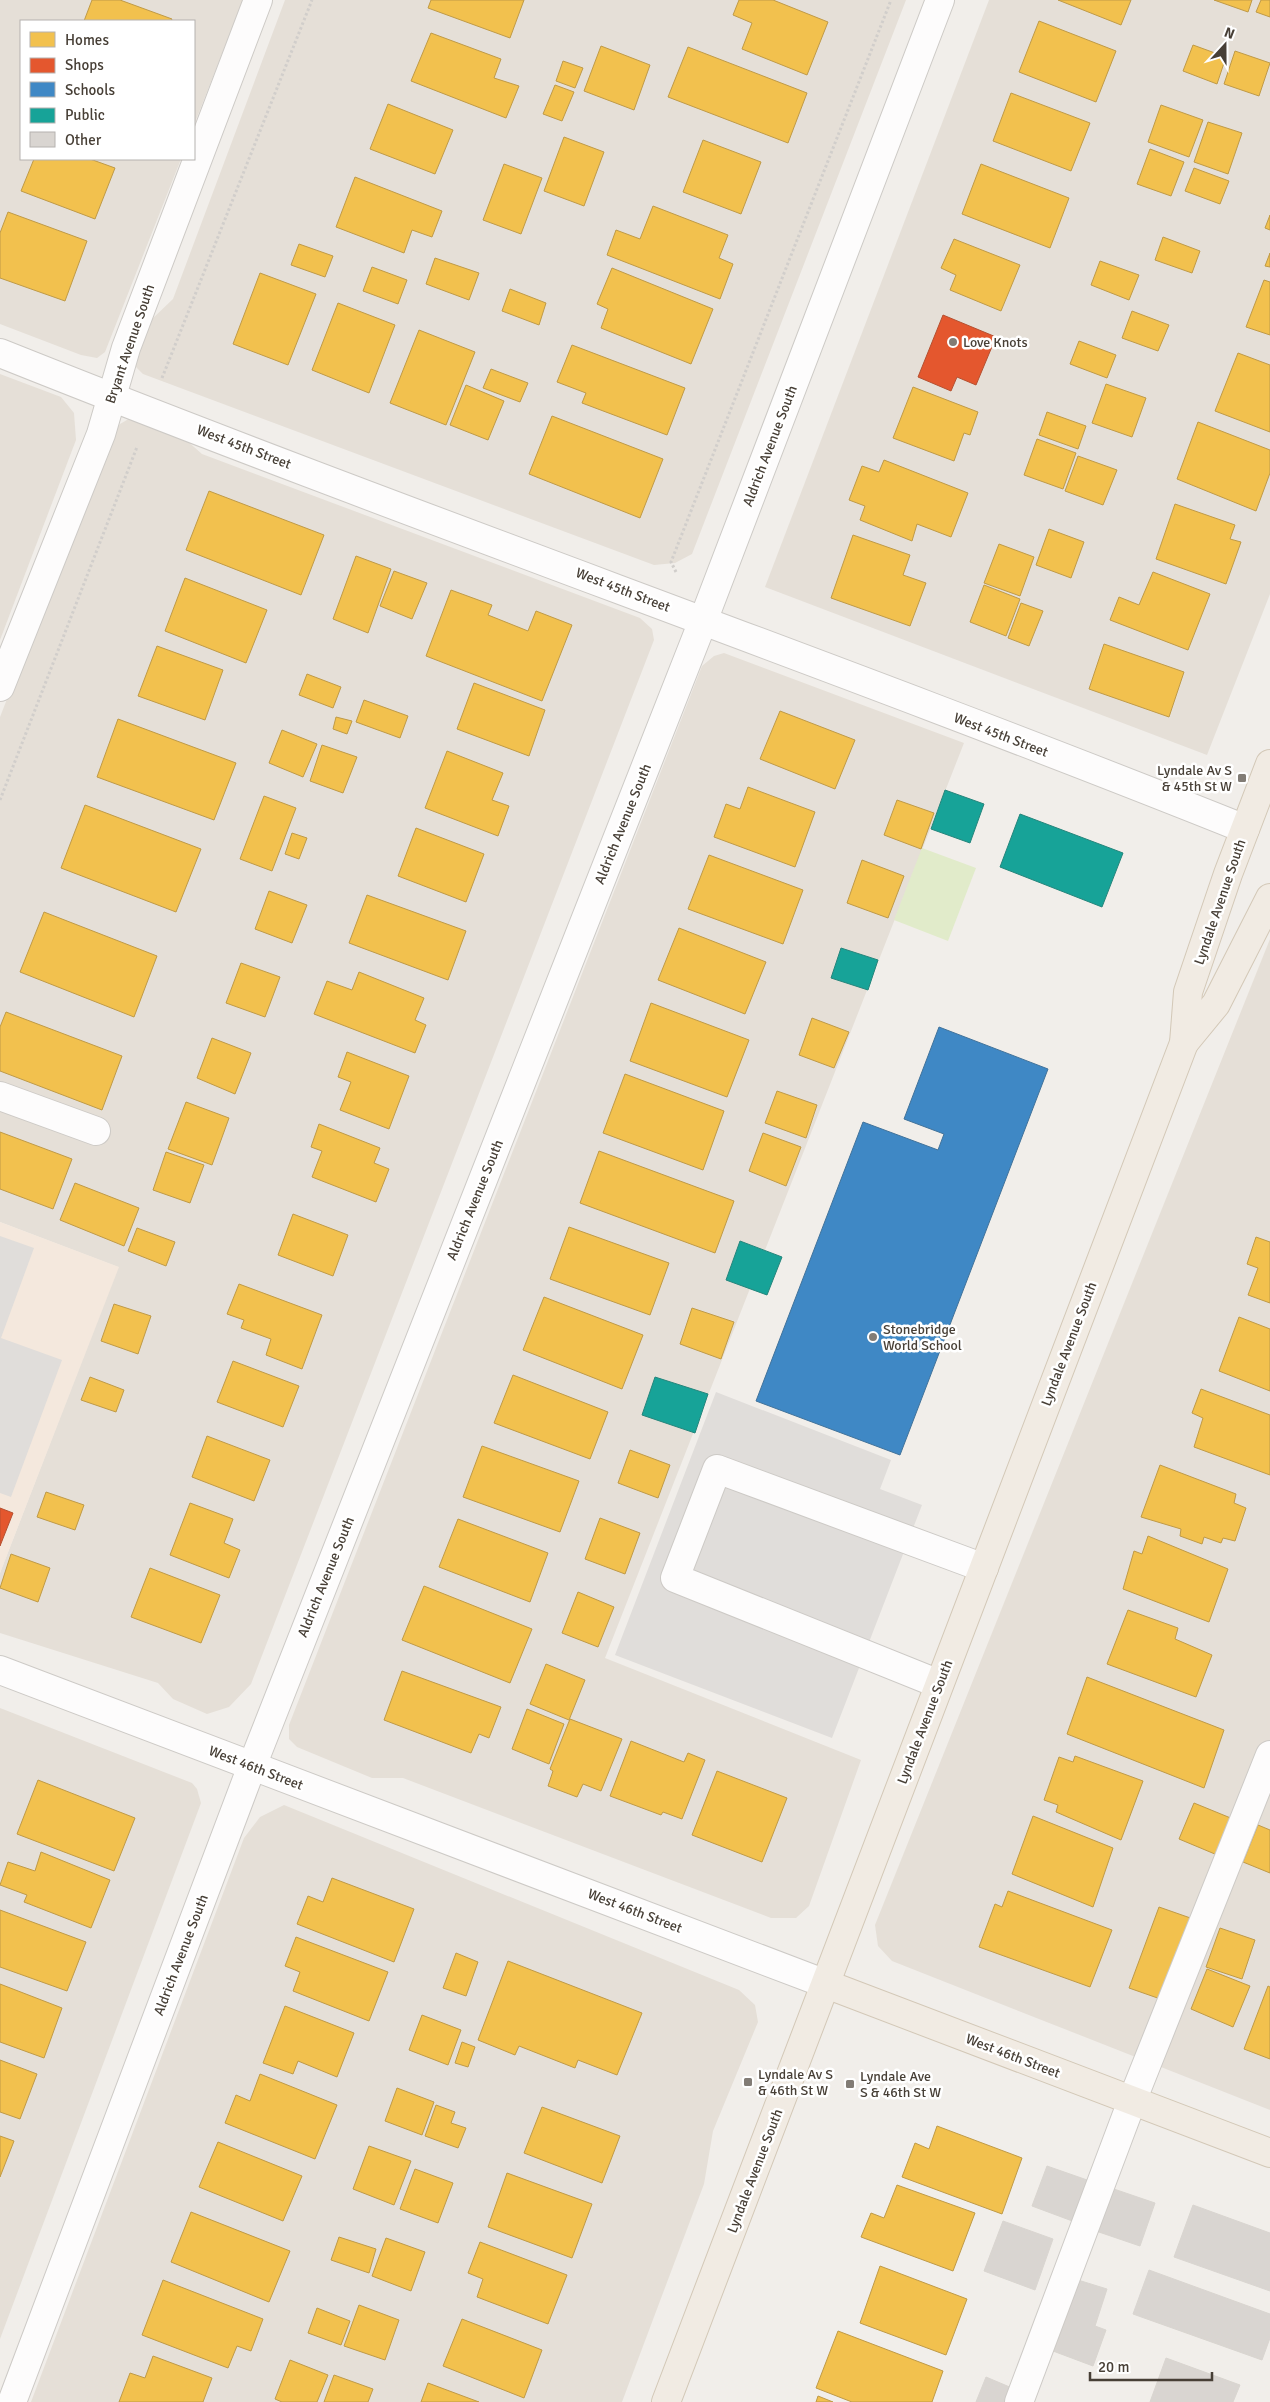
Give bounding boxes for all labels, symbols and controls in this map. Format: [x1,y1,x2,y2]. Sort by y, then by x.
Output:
legend [20,20,195,160]
north arrow [1200,20,1250,70]
text: N [1222,24,1237,43]
text: Homes [65,31,109,49]
text: Shops [65,56,104,74]
text: Schools [65,81,116,99]
text: Public [65,106,105,124]
text: Other [65,131,102,149]
street label: Bryant Avenue South [102,282,158,406]
place label: Love Knots [963,334,1028,351]
marker: Love Knots [947,336,959,348]
street label: Aldrich Avenue South [739,383,801,509]
street label: West 45th Street [194,421,294,473]
street label: West 45th Street [573,564,673,616]
street label: West 45th Street [951,709,1051,761]
street label: Aldrich Avenue South [591,761,655,887]
place label: Lyndale Av S & 45th St W [1157,762,1232,795]
marker: Lyndale Av S & 45th St W [1236,772,1248,784]
street label: Lyndale Avenue South [1191,837,1249,967]
street label: Aldrich Avenue South [443,1137,507,1263]
street label: Lyndale Avenue South [1037,1280,1101,1408]
place label: Stonebridge World School [883,1321,962,1354]
marker: Stonebridge World School [867,1331,879,1343]
street label: Aldrich Avenue South [294,1514,358,1640]
street label: Lyndale Avenue South [893,1658,957,1786]
street label: West 46th Street [206,1742,306,1794]
street label: West 46th Street [585,1885,685,1937]
street label: Aldrich Avenue South [150,1892,212,2018]
street label: West 46th Street [963,2030,1063,2082]
place label: Lyndale Av S & 46th St W [758,2066,833,2099]
place label: Lyndale Ave S & 46th St W [860,2068,941,2101]
marker: Lyndale Av S & 46th St W [742,2076,754,2088]
marker: Lyndale Ave S & 46th St W [844,2078,856,2090]
street label: Lyndale Avenue South [723,2107,787,2235]
scale bar [1090,2350,1212,2382]
text: 20 m [1098,2358,1129,2376]

